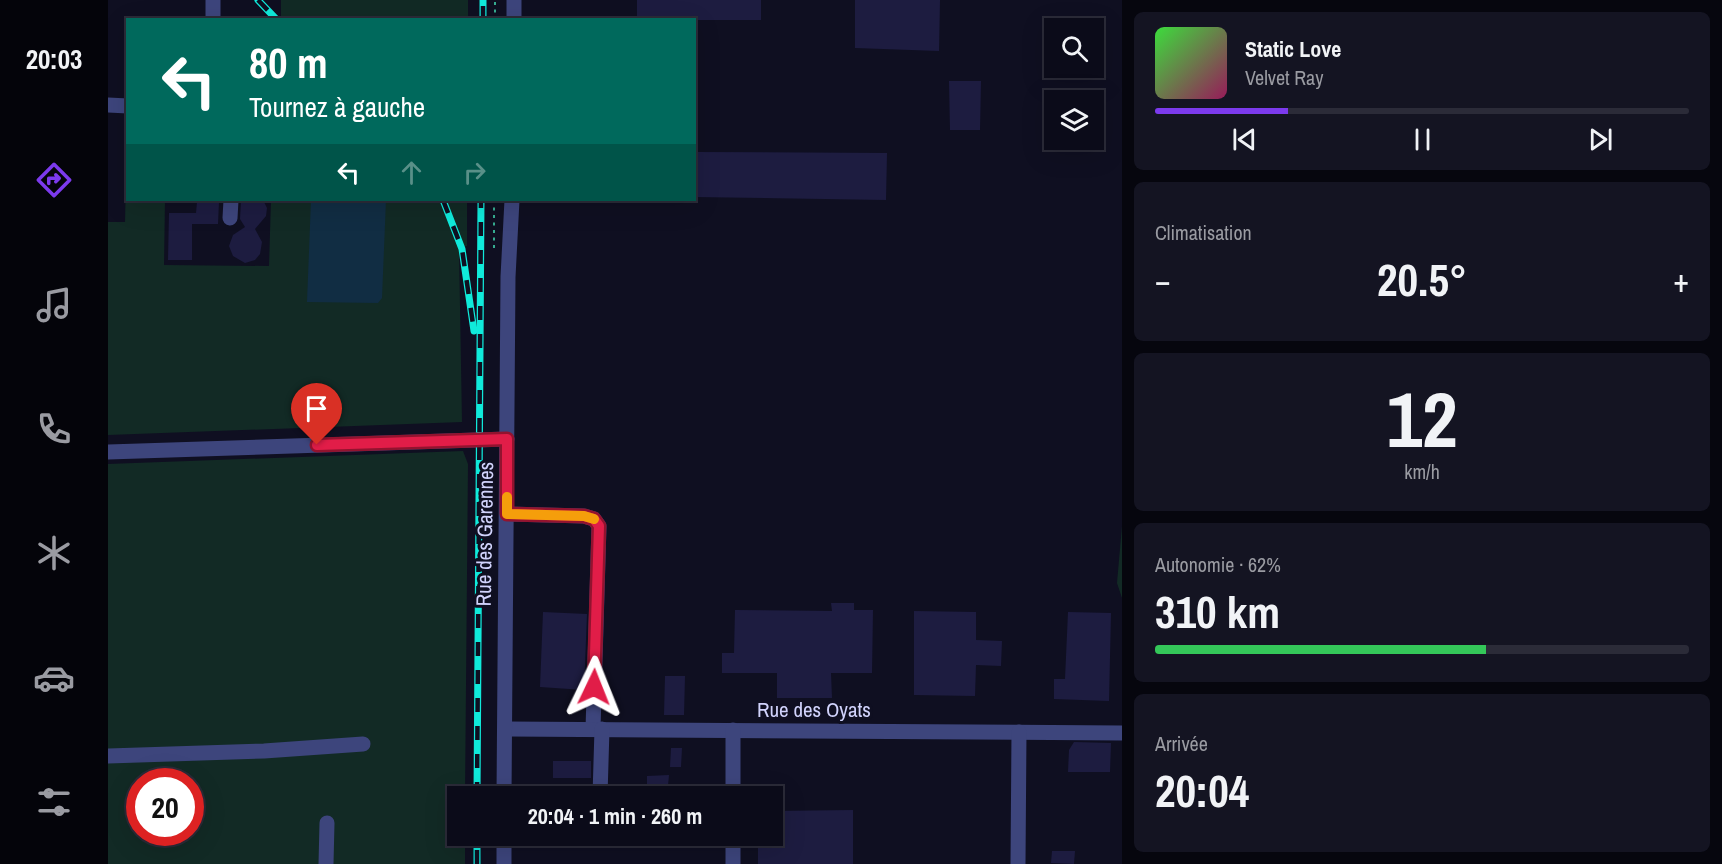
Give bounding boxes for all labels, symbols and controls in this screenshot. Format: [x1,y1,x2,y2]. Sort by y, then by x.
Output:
map controls [1044,18,1104,150]
button: search [1044,18,1104,78]
text: Static Love [1245,34,1341,64]
text: 80 m [249,35,328,91]
text: 20:03 [26,41,82,77]
icon: left [150,42,228,120]
text: Velvet Ray [1245,64,1323,91]
text: Tournez à gauche [249,89,425,125]
button: layers [1044,90,1104,150]
icon: previous [1228,123,1261,156]
icon: pause [1406,123,1439,156]
icon: next [1584,123,1617,156]
icon: left [332,156,365,189]
icon: ahead [395,156,428,189]
icon: right [458,156,491,189]
icon: directions [33,159,75,201]
text: Climatisation [1155,219,1252,246]
text: 20.5° [1377,249,1467,310]
text: − [1155,258,1171,302]
text: + [1673,258,1689,302]
icon: music [33,284,75,326]
text: 12 [1386,366,1458,471]
pin [291,383,342,445]
icon: arrive [300,392,333,425]
icon: phone [33,408,75,450]
text: km/h [1404,458,1440,485]
street label: Rue des Garennes [469,461,500,607]
icon: climate [33,532,75,574]
text: Autonomie · 62% [1155,551,1281,578]
text: 310 km [1155,581,1280,642]
position arrow [562,655,626,719]
icon: car [33,657,75,699]
street label: Rue des Oyats [757,695,871,724]
text: Arrivée [1155,730,1208,757]
text: 20:04 [1155,760,1249,821]
speed limit sign: 20 [126,768,204,846]
icon: filters [33,781,75,823]
text: 20:04 · 1 min · 260 m [528,801,702,831]

